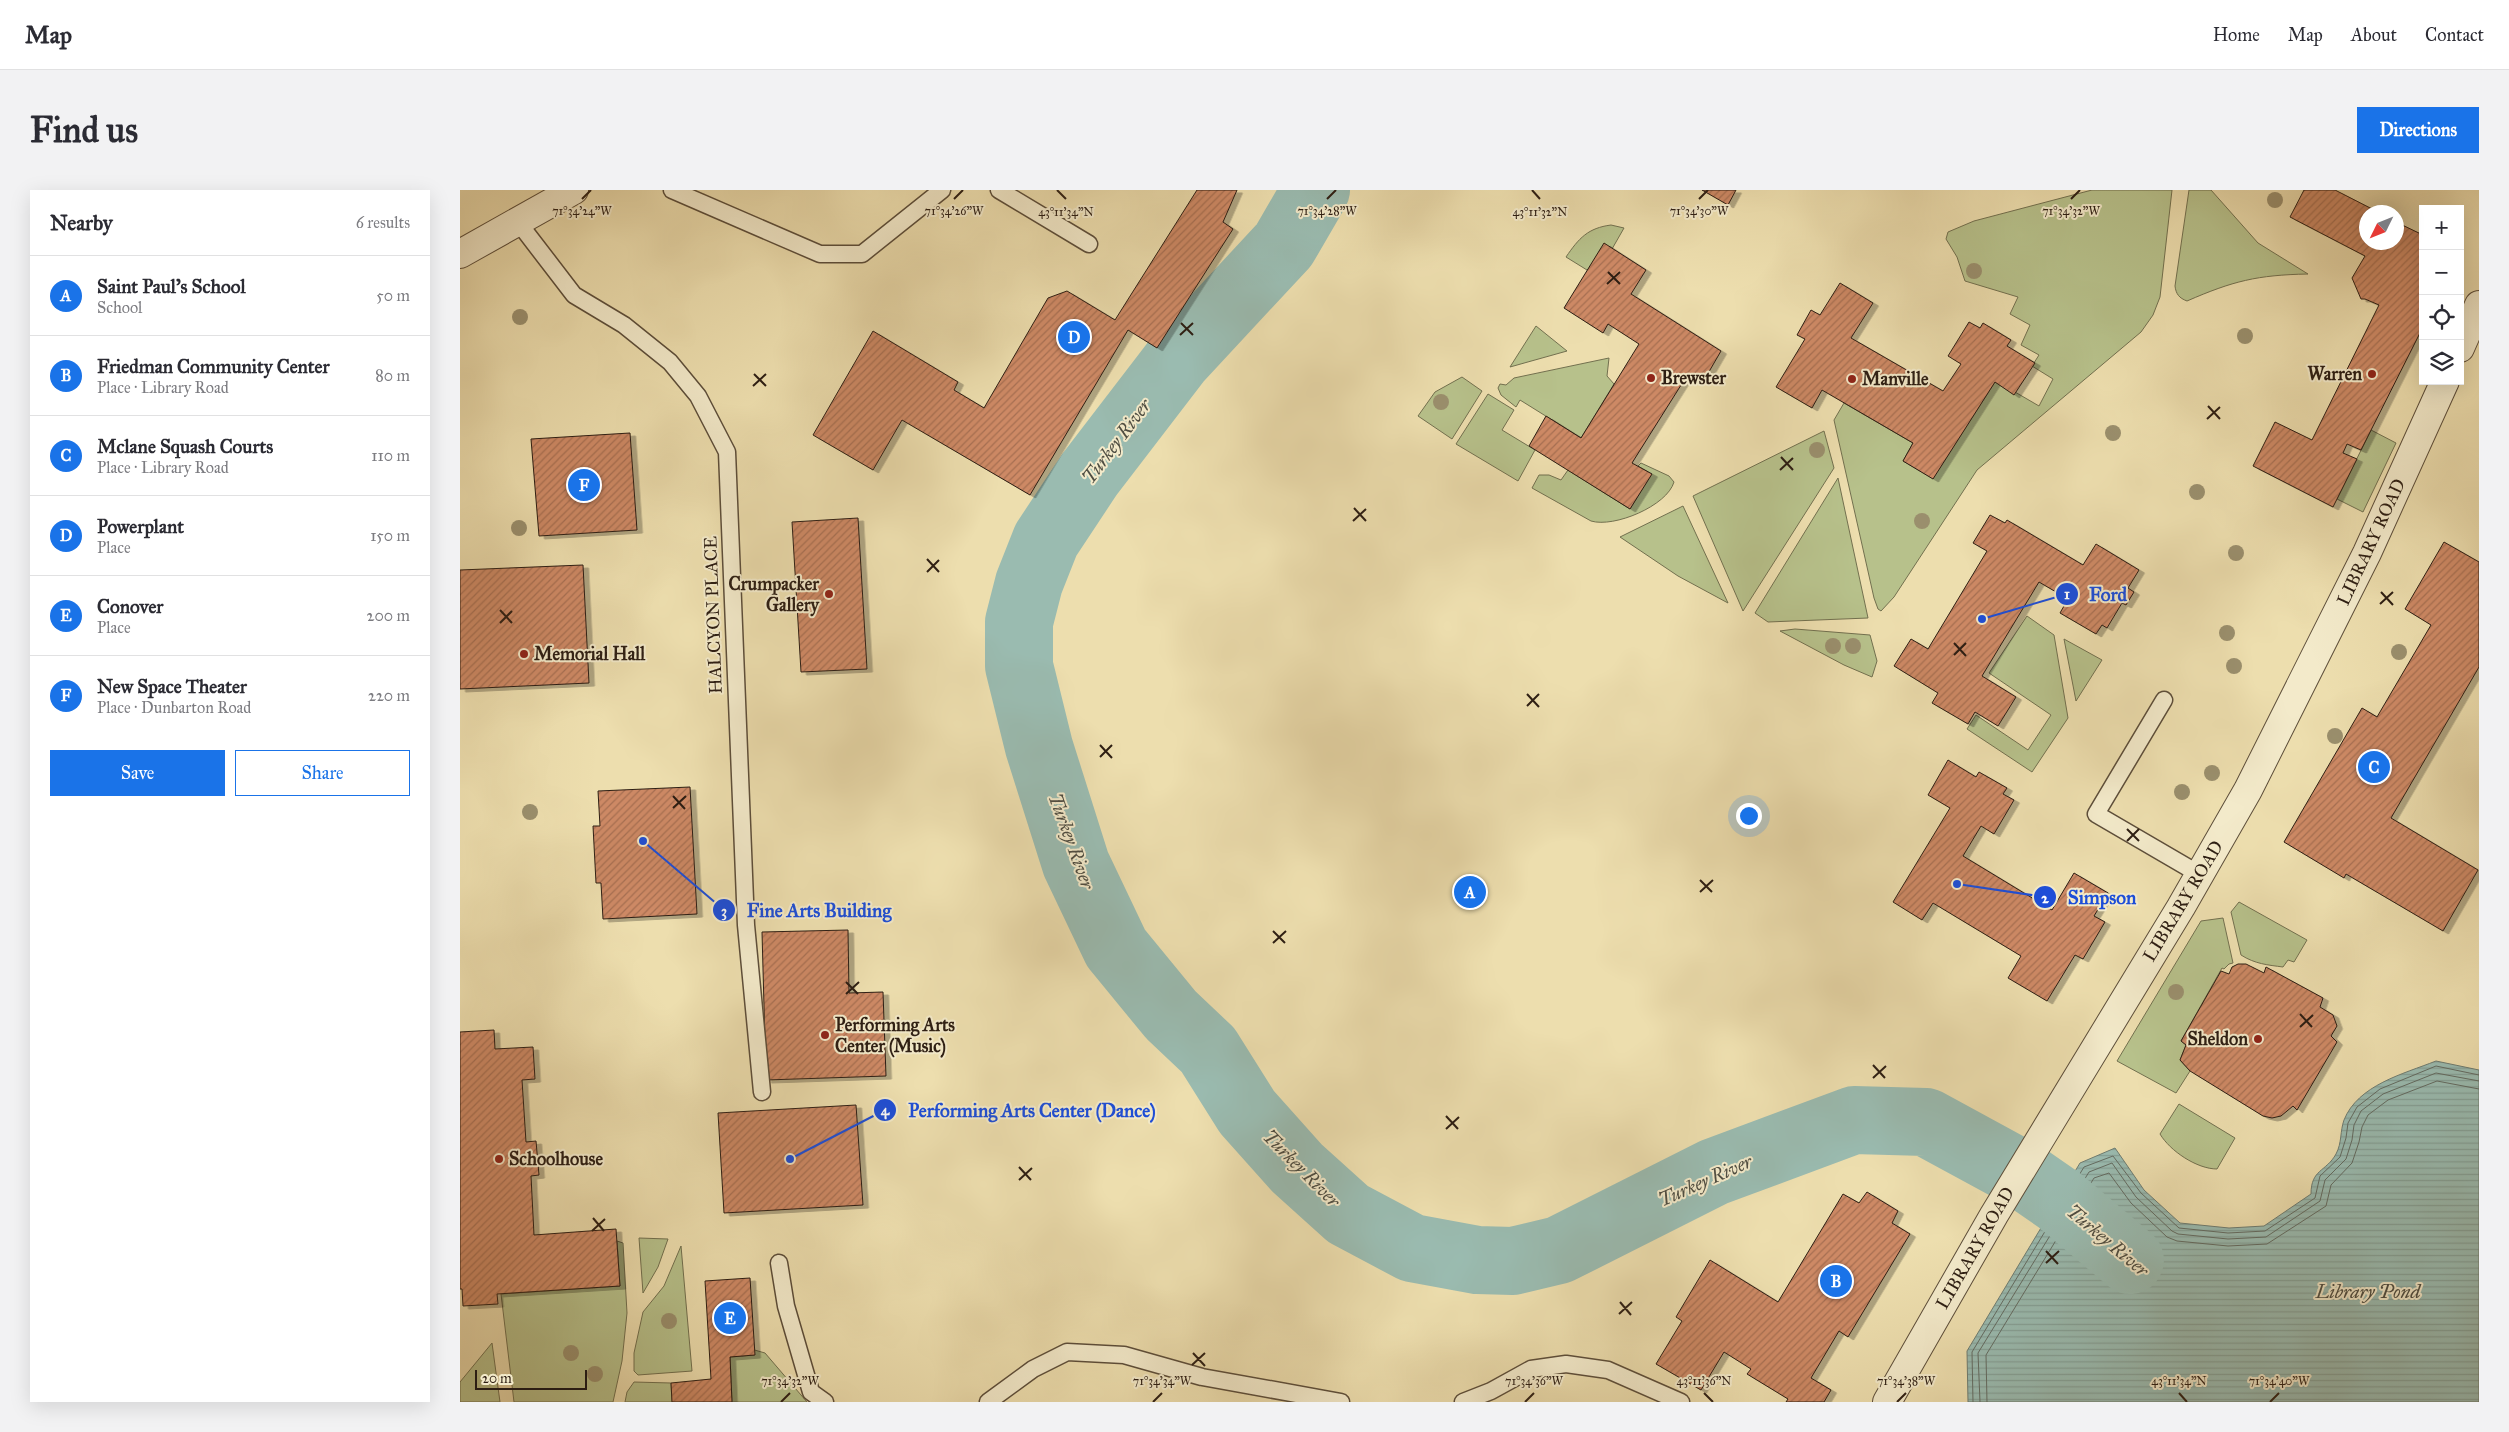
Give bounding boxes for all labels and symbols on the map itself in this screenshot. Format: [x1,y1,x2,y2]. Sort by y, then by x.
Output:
text: 71°34'24"W [552,204,612,218]
text: 71°34'26"W [924,204,984,218]
text: 71°34'28"W [1297,204,1357,218]
text: 71°34'30"W [1670,204,1729,218]
text: 71°34'32"W [2042,204,2100,218]
text: 43°11'34"N [1038,205,1094,219]
text: 43°11'32"N [1513,205,1567,219]
north arrow [2359,205,2404,250]
pin: D [1058,318,1090,356]
place label: Warren [2308,363,2362,385]
place label: Brewster [1661,367,1727,389]
place label: Manville [1862,368,1929,390]
marker: Warren [2366,368,2378,380]
marker: Brewster [1645,372,1657,384]
marker: Manville [1846,373,1858,385]
water label: Turkey River [1077,394,1156,488]
pin: F [568,466,600,504]
street label: LIBRARY ROAD [2332,475,2410,609]
street label: HALCYON PLACE [699,536,727,694]
place label: Crumpacker Gallery [729,573,821,617]
callout: Ford [2054,577,2138,611]
text: Ford [2089,583,2128,606]
text: 1 [2064,585,2070,603]
marker: Crumpacker Gallery [823,588,835,600]
place label: Memorial Hall [534,643,646,665]
marker: Memorial Hall [518,648,530,660]
pin: C [2358,748,2390,786]
water label: Turkey River [1044,790,1100,893]
your location [1736,803,1762,829]
street label: LIBRARY ROAD [2138,836,2228,966]
pin: A [1454,873,1486,911]
callout: Simpson [2033,880,2146,914]
text: Simpson [2068,886,2137,910]
text: 2 [2041,889,2049,907]
callout: Fine Arts Building [712,893,901,927]
text: Fine Arts Building [747,899,892,923]
text: 3 [721,902,727,921]
place label: Performing Arts Center (Music) [835,1014,955,1058]
place label: Sheldon [2187,1028,2248,1050]
marker: Performing Arts Center (Music) [819,1029,831,1041]
marker: Sheldon [2252,1033,2264,1045]
callout: Performing Arts Center (Dance) [873,1093,1165,1127]
text: Performing Arts Center (Dance) [908,1099,1156,1123]
text: 4 [881,1101,890,1120]
water label: Turkey River [1258,1125,1346,1213]
place label: Schoolhouse [509,1148,603,1170]
water label: Turkey River [1655,1149,1757,1211]
marker: Schoolhouse [493,1153,505,1165]
street label: LIBRARY ROAD [1931,1183,2019,1313]
water label: Turkey River [2062,1199,2154,1282]
pin: B [1820,1262,1852,1300]
water label: Library Pond [2315,1280,2421,1303]
pin: E [714,1299,746,1337]
scale bar [475,1367,588,1390]
text: 71°34'32"W [761,1374,819,1388]
text: 71°34'34"W [1133,1374,1192,1388]
text: 71°34'36"W [1505,1374,1564,1388]
text: 43°11'36"N [1676,1374,1732,1388]
text: 71°34'38"W [1877,1374,1936,1388]
text: 43°11'34"N [2151,1374,2207,1388]
text: 71°34'40"W [2249,1374,2310,1388]

